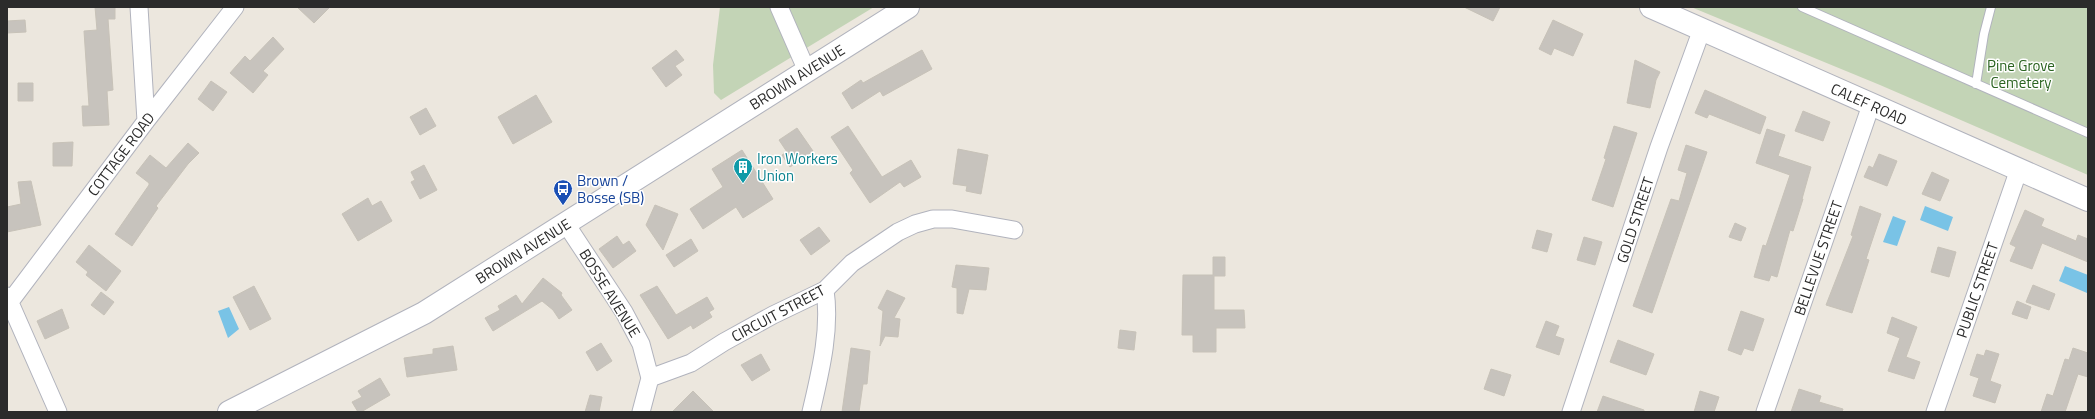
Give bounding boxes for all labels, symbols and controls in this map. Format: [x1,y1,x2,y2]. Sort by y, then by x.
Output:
street label: BROWN AVENUE [745,38,849,116]
park label: Pine Grove Cemetery [1987,54,2055,94]
street label: CALEF ROAD [1827,77,1911,131]
street label: COTTAGE ROAD [82,107,160,201]
place label: Iron Workers Union [757,147,838,187]
building icon: Iron Workers Union [732,156,754,184]
place label: Brown / Bosse (SB) [577,169,644,209]
street label: GOLD STREET [1610,174,1660,266]
bus stop icon: Brown / Bosse (SB) [552,178,574,206]
street label: BELLEVUE STREET [1788,197,1848,318]
street label: BROWN AVENUE [471,212,575,290]
street label: PUBLIC STREET [1950,239,2004,341]
street label: BOSSE AVENUE [574,244,646,342]
street label: CIRCUIT STREET [727,278,829,347]

